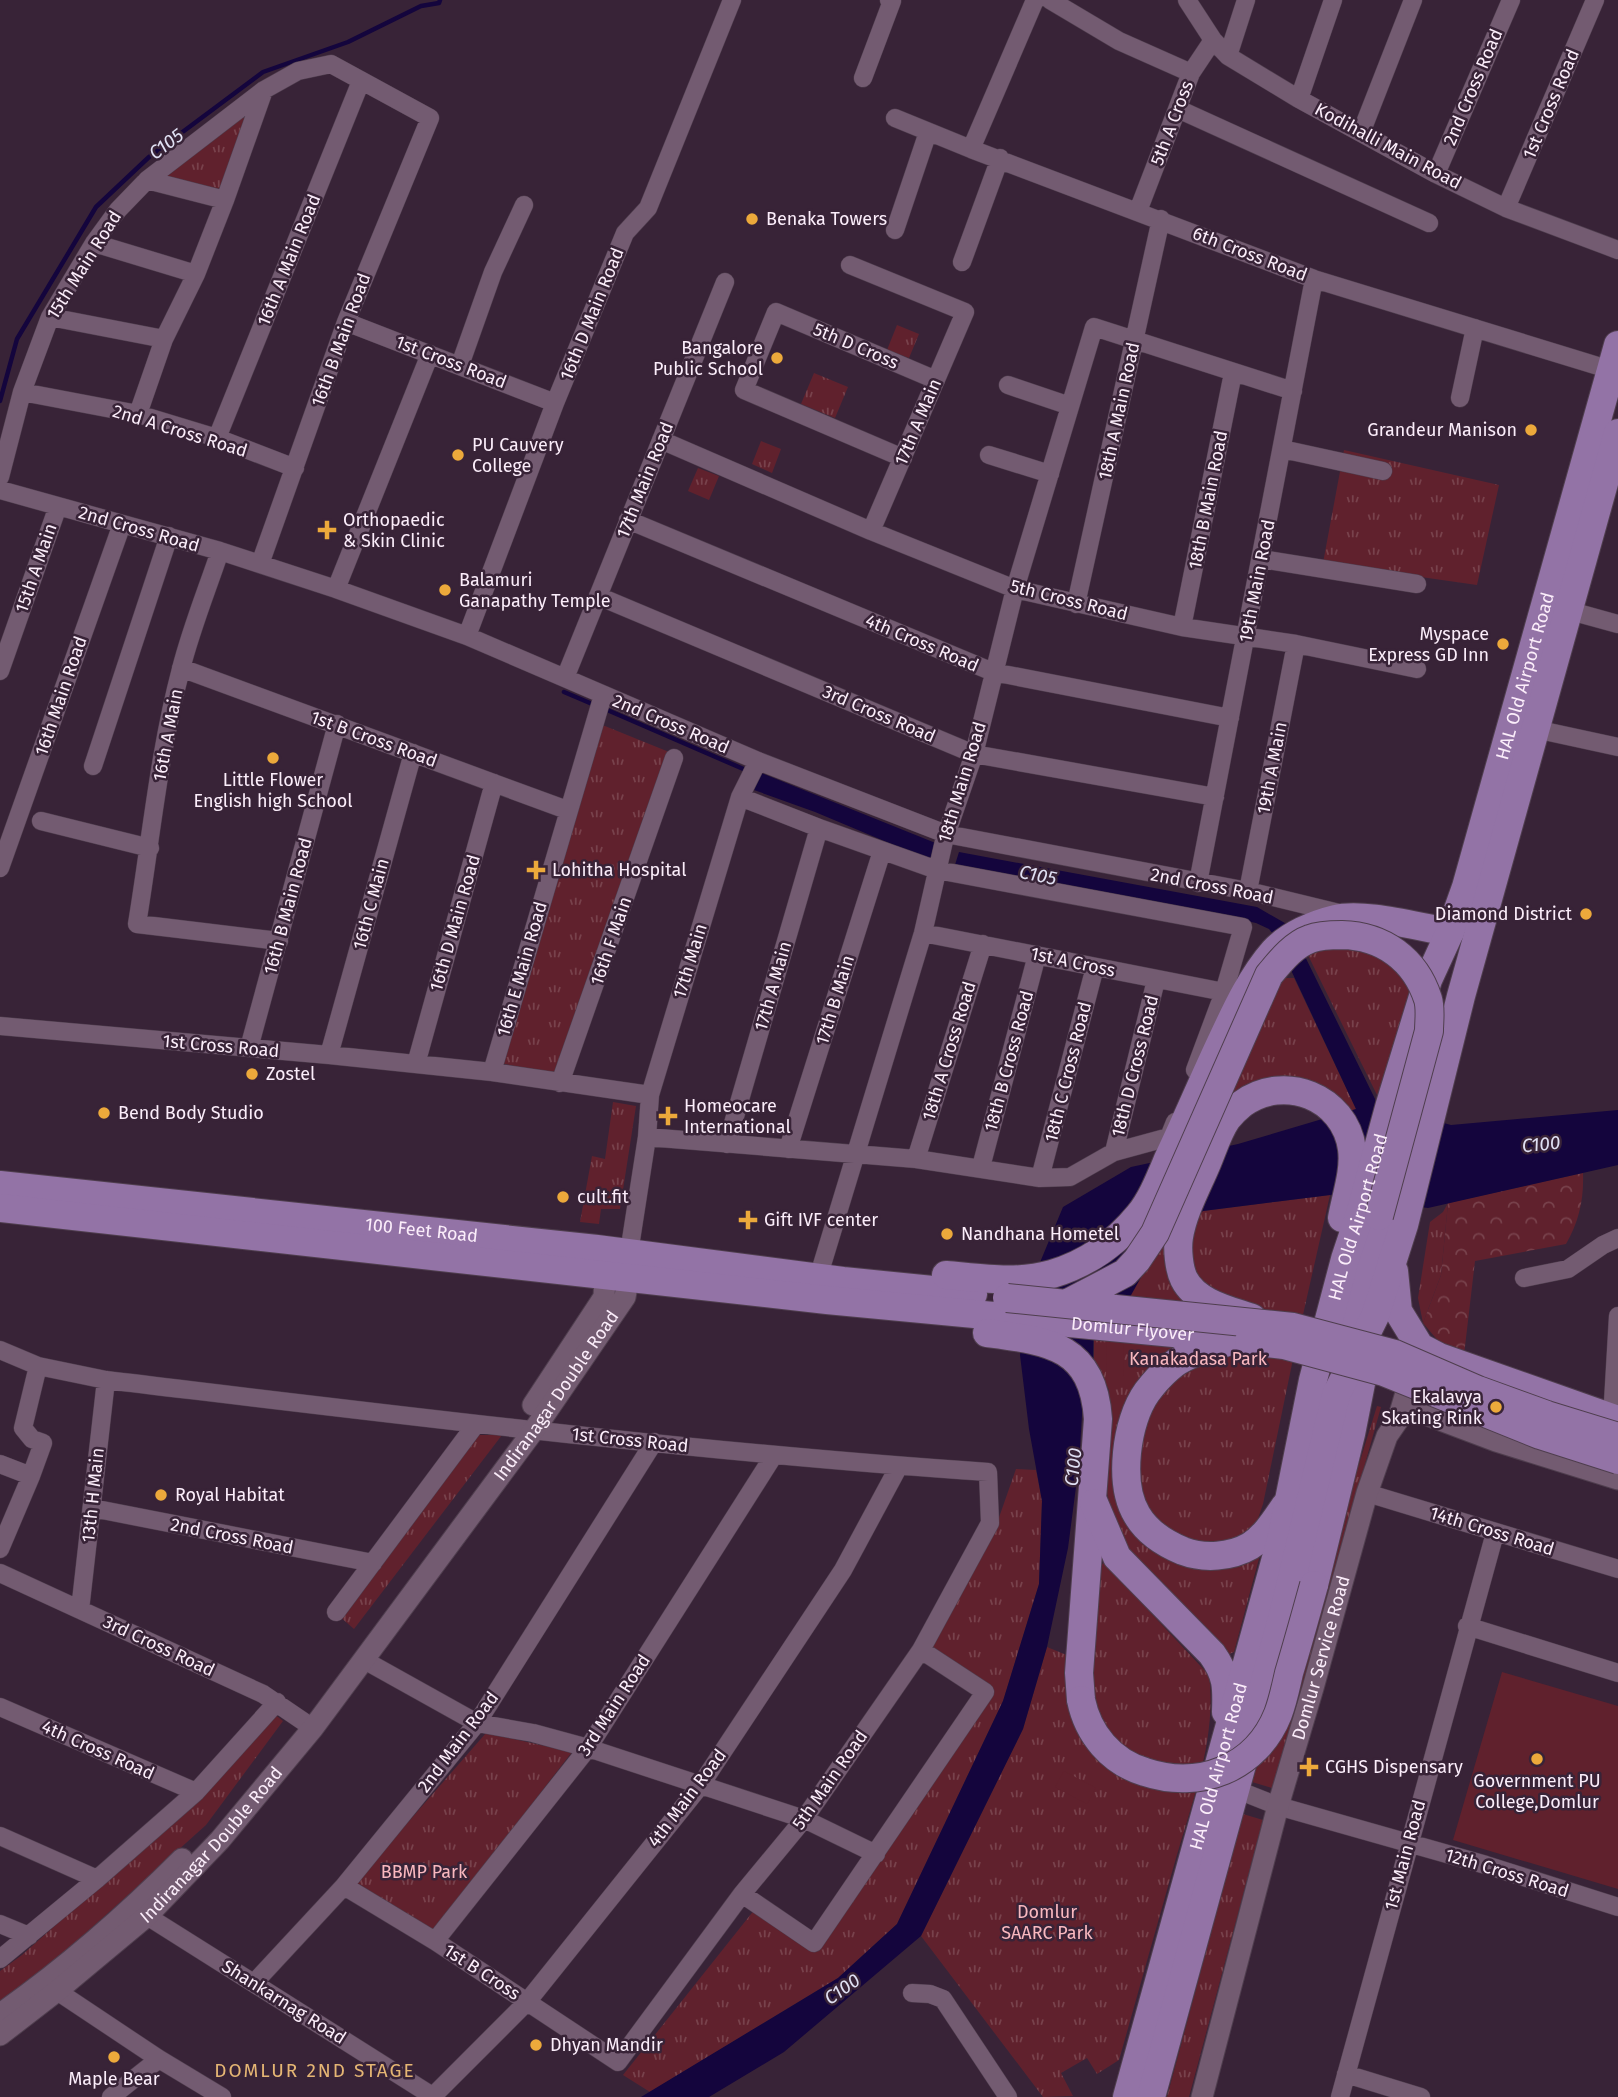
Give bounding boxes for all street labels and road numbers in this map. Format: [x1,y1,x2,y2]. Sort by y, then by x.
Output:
street label: 2nd Cross Road [1439,25,1507,149]
street label: 1st Cross Road [1518,46,1584,162]
street label: 5th A Cross [1146,77,1198,169]
street label: Kodihalli Main Road [1311,98,1465,194]
street label: 16th A Main Road [253,191,325,329]
street label: 15th Main Road [42,207,126,323]
street label: 6th Cross Road [1190,222,1310,286]
street label: 16th D Main Road [555,244,629,384]
street label: 16th B Main Road [307,270,375,410]
street label: 5th D Cross [810,318,902,374]
street label: 1st Cross Road [392,331,510,393]
street label: 18th A Main Road [1094,340,1144,482]
street label: 17th A Main [890,375,946,469]
street label: 2nd A Cross Road [110,400,250,462]
street label: 17th Main Road [612,419,678,541]
street label: 18th B Main Road [1184,429,1232,571]
street label: 2nd Cross Road [76,501,202,557]
street label: 19th Main Road [1234,518,1280,644]
street label: 15th A Main [10,520,62,616]
street label: 5th Cross Road [1008,575,1130,625]
street label: HAL Old Airport Road [1491,590,1559,762]
street label: 4th Cross Road [862,609,982,677]
street label: 16th Main Road [30,633,92,759]
street label: 3rd Cross Road [819,680,939,748]
street label: 16th A Main [148,687,188,783]
street label: 2nd Cross Road [609,690,733,758]
street label: 1st B Cross Road [308,706,440,772]
street label: 18th Main Road [933,719,991,845]
street label: 19th A Main [1252,720,1292,816]
street label: 16th B Main Road [259,835,317,977]
street label: 16th D Main Road [425,852,485,994]
street label: 16th C Main [348,856,394,952]
street label: 2nd Cross Road [1149,863,1275,909]
street label: 16th F Main [586,894,636,988]
street label: 16th E Main Road [492,899,552,1039]
street label: 17th Main [668,921,712,1001]
street label: 17th A Main [750,939,796,1033]
street label: 1st A Cross [1029,942,1117,982]
street label: 17th B Main [811,952,859,1048]
street label: 18th A Cross Road [917,979,981,1123]
street label: 18th B Cross Road [980,988,1038,1134]
street label: 18th D Cross Road [1107,993,1163,1139]
street label: 18th C Cross Road [1040,999,1096,1145]
street label: 1st Cross Road [162,1030,280,1062]
street label: HAL Old Airport Road [1323,1131,1392,1303]
street label: 100 Feet Road [364,1213,479,1247]
street label: Indiranagar Double Road [489,1306,624,1485]
street label: Domlur Flyover [1070,1312,1195,1346]
street label: 1st Cross Road [571,1423,689,1457]
street label: 13th H Main [77,1447,109,1543]
street label: 14th Cross Road [1427,1502,1557,1560]
street label: 2nd Cross Road [169,1513,295,1559]
street label: Domlur Service Road [1287,1573,1355,1743]
street label: 3rd Cross Road [100,1611,218,1681]
street label: 3rd Main Road [573,1650,655,1760]
street label: HAL Old Airport Road [1185,1680,1252,1853]
street label: 2nd Main Road [413,1687,503,1797]
street label: 4th Cross Road [38,1715,158,1785]
street label: 5th Main Road [788,1726,872,1834]
street label: 4th Main Road [643,1745,731,1851]
street label: Indiranagar Double Road [136,1762,287,1928]
street label: 1st Main Road [1380,1797,1430,1913]
street label: 12th Cross Road [1442,1844,1572,1902]
street label: 1st B Cross [440,1939,524,2005]
street label: Shankarnag Road [218,1955,350,2049]

